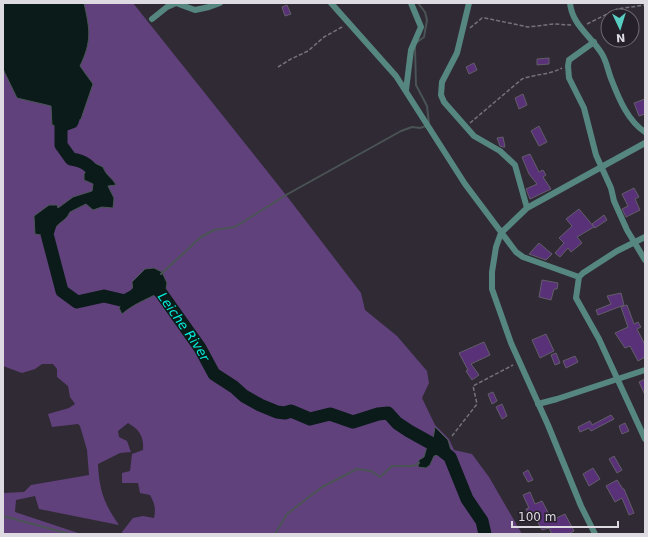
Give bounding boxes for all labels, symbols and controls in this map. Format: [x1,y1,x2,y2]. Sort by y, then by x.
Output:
north arrow [600,8,640,48]
text: N [616,31,626,44]
water label: Leiche River [155,290,213,365]
scale bar [512,503,618,529]
text: 100 m [518,510,556,524]

